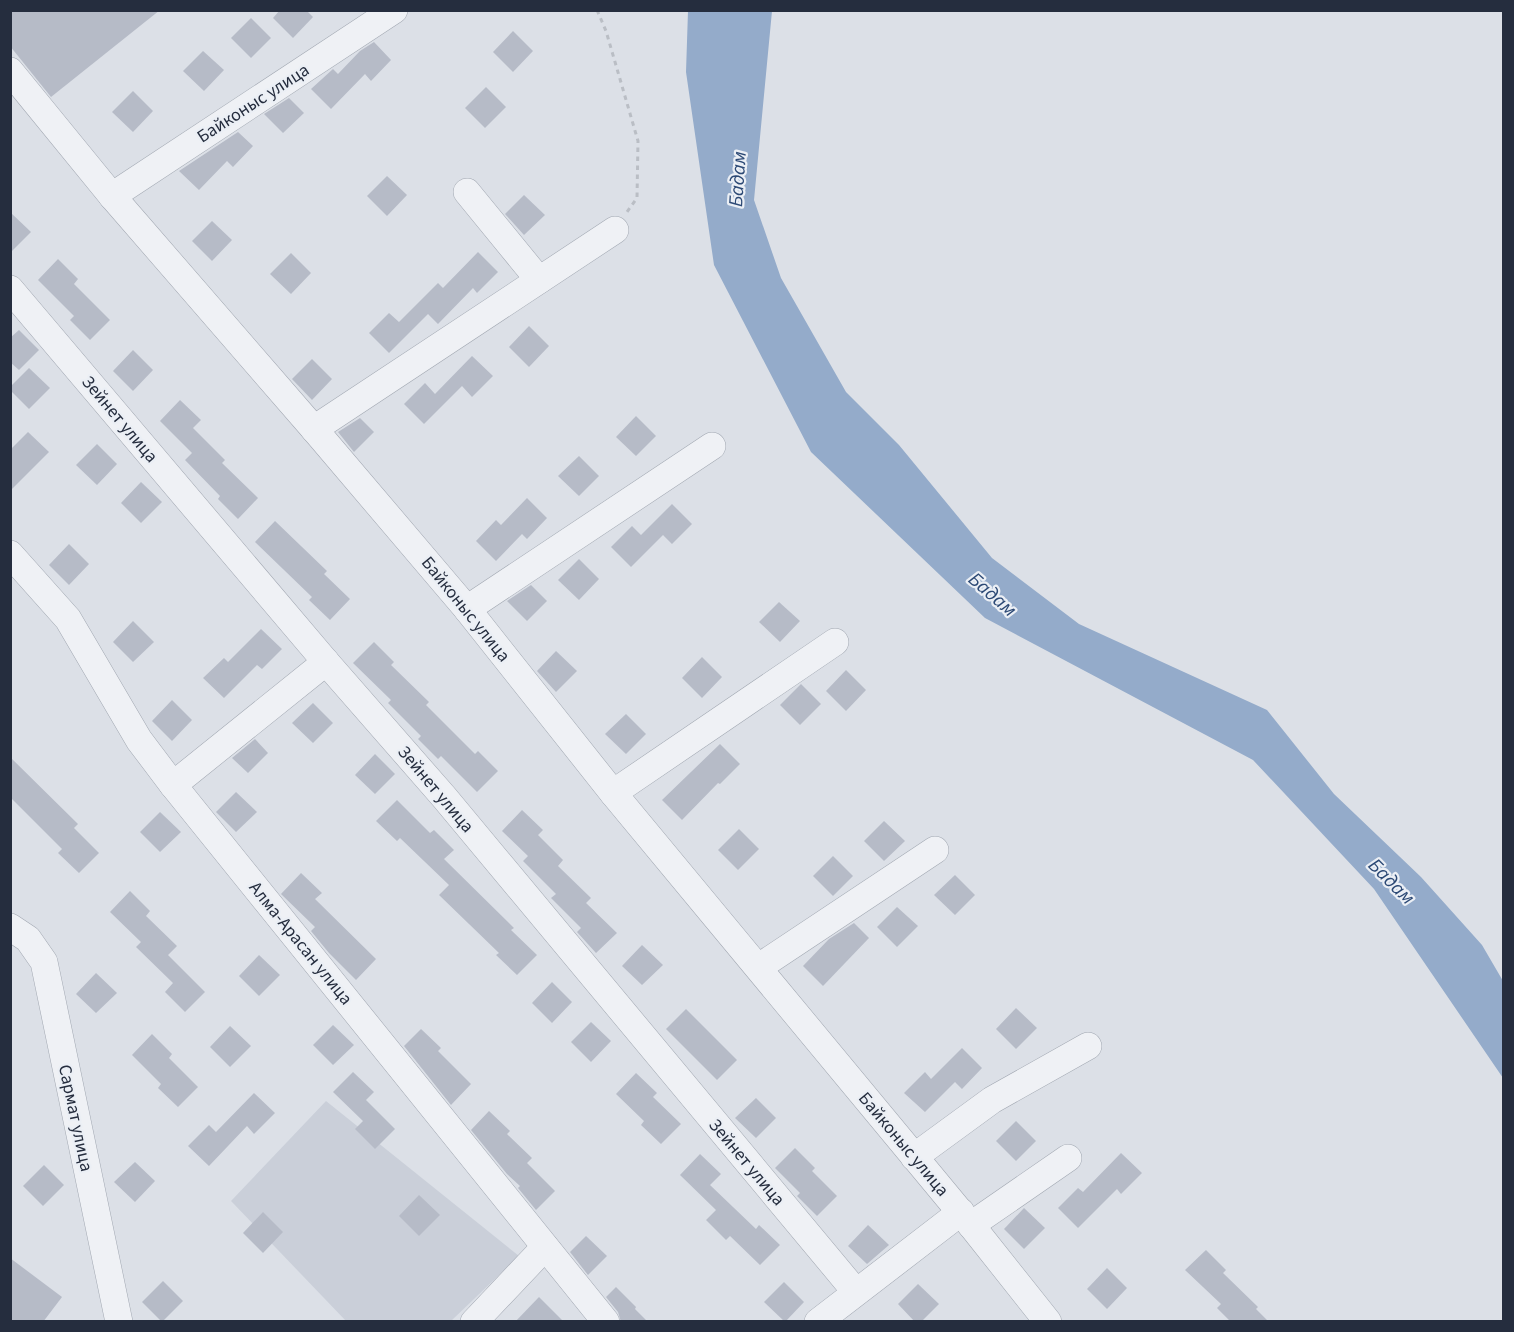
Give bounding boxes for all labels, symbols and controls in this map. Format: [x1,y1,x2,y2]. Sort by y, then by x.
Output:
street label: Байконыс улица [192,58,314,149]
water label: Бадам [722,150,754,208]
street label: Зейнет улица [76,370,164,468]
street label: Байконыс улица [415,551,516,667]
water label: Бадам [962,566,1023,624]
street label: Зейнет улица [392,740,480,838]
water label: Бадам [1362,852,1421,911]
street label: Алма-Арасан улица [243,876,358,1010]
street label: Сармат улица [52,1062,99,1174]
street label: Байконыс улица [852,1087,955,1202]
street label: Зейнет улица [703,1113,791,1211]

